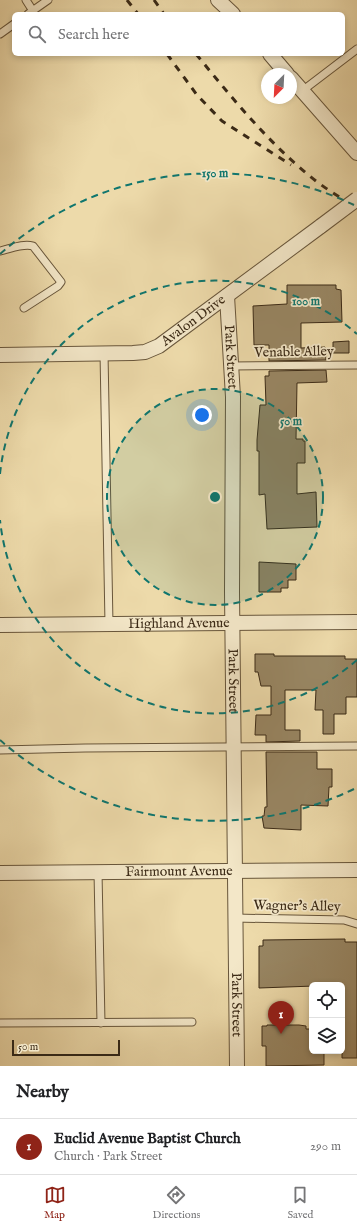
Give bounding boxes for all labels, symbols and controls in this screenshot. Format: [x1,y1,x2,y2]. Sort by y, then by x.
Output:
search box [12,12,345,56]
icon: search [26,23,48,45]
text: Search here [58,25,129,44]
north arrow [261,68,297,104]
text: 150 m [202,166,229,181]
street label: Avalon Drive [157,290,230,351]
text: 100 m [292,294,321,309]
street label: Park Street [220,324,242,390]
street label: Venable Alley [253,342,334,362]
your location [192,405,212,425]
text: 50 m [280,414,303,429]
centre of rings [208,490,222,504]
street label: Highland Avenue [128,614,230,633]
street label: Park Street [224,648,242,713]
street label: Fairmount Avenue [125,862,233,881]
street label: Wagner's Alley [253,896,341,916]
street label: Park Street [227,972,246,1037]
map controls [309,982,345,1054]
button: locate [309,982,345,1018]
pin: 1 [268,1001,294,1034]
button: layers [309,1018,345,1054]
scale bar [12,1038,120,1057]
text: 50 m [18,1040,38,1054]
text: Nearby [16,1082,69,1103]
text: Euclid Avenue Baptist Church [54,1129,241,1148]
text: 1 [27,1138,31,1155]
text: 290 m [310,1138,341,1155]
text: Church · Park Street [54,1148,163,1165]
tab: Map [44,1184,66,1222]
tab: Directions [153,1184,200,1222]
tab: Saved [287,1184,313,1222]

